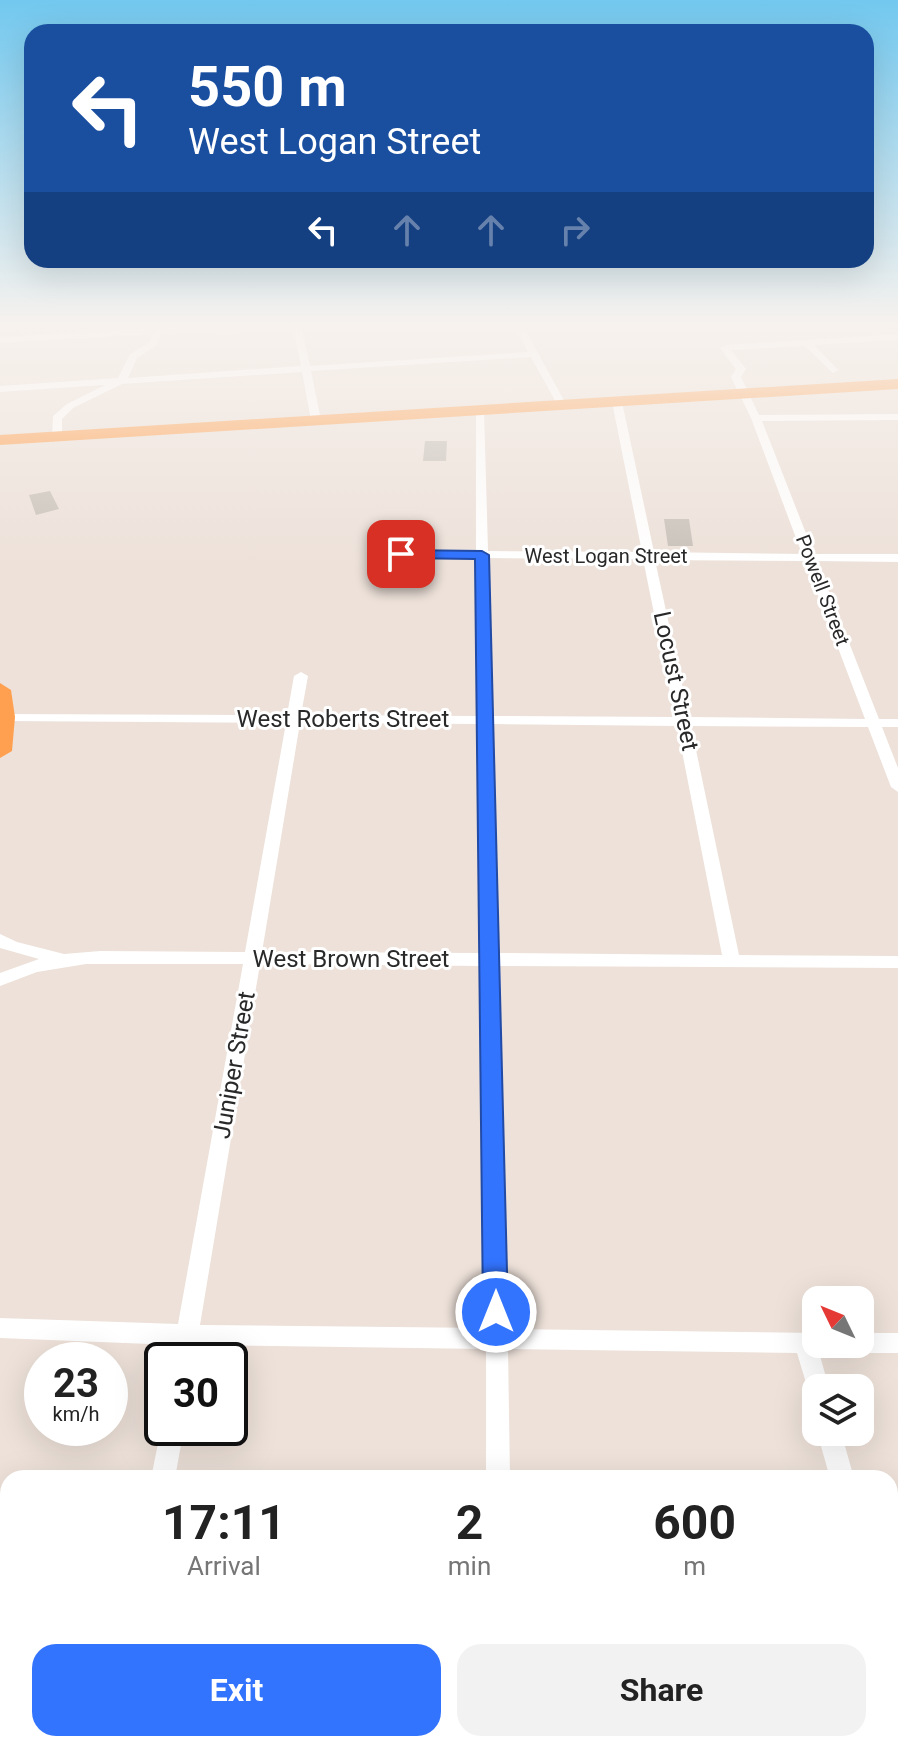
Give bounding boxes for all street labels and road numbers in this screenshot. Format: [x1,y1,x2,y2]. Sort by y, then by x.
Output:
street label: Powell Street [791,531,855,649]
street label: West Logan Street [525,544,687,568]
street label: Locust Street [648,609,704,753]
street label: West Roberts Street [237,705,450,733]
street label: West Brown Street [253,945,450,973]
street label: Juniper Street [207,989,261,1141]

